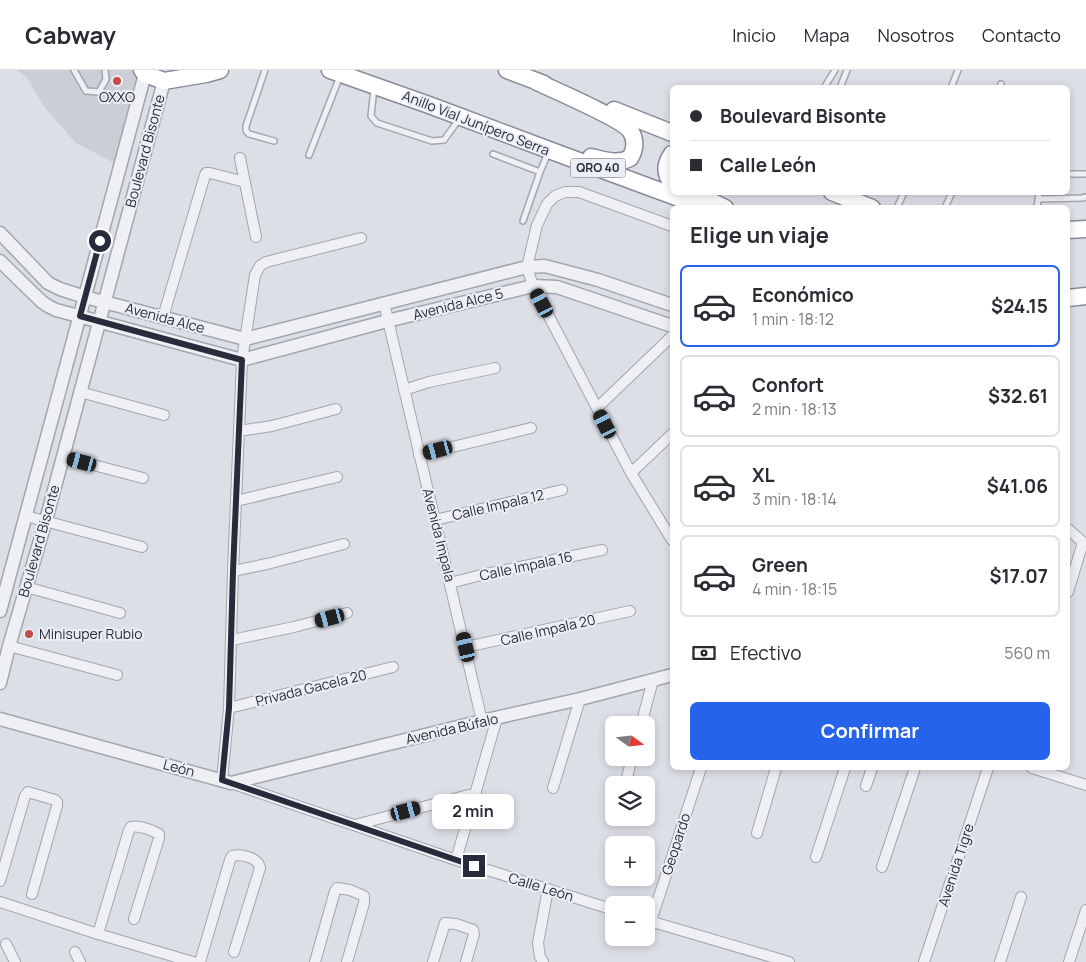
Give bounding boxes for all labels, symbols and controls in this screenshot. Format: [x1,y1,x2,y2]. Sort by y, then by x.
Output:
text: Cabway [25,18,116,51]
text: Inicio [732,23,776,47]
text: Mapa [804,23,850,47]
text: Nosotros [878,23,954,47]
text: Contacto [982,23,1061,47]
marker: OXXO [111,75,123,87]
street label: Anillo Vial Junípero Serra [400,86,553,159]
place label: OXXO [99,87,135,106]
street label: Boulevard Bisonte [120,92,169,209]
text: Boulevard Bisonte [720,103,886,129]
text: Calle León [720,152,816,178]
road number: QRO 40 [570,159,626,178]
text: Elige un viaje [690,220,829,250]
route start [89,230,111,252]
text: Económico [752,282,854,308]
street label: Avenida Alce 5 [411,283,505,324]
icon: car [692,284,737,329]
car [528,286,555,320]
text: $24.15 [991,293,1048,319]
street label: Avenida Alce [123,298,207,337]
text: 1 min · 18:12 [752,308,834,330]
text: Confort [752,372,824,398]
icon: car [692,374,737,419]
text: $32.61 [988,383,1048,409]
text: 2 min · 18:13 [752,398,837,420]
car [591,407,618,441]
car [421,439,454,461]
car [65,451,98,473]
text: XL [752,462,775,488]
icon: car [692,464,737,509]
text: $41.06 [987,473,1048,499]
street label: Boulevard Bisonte [13,482,64,599]
street label: Calle Impala 12 [450,485,546,524]
street label: Avenida Impala [419,486,460,584]
text: 3 min · 18:14 [752,488,837,510]
street label: Calle Impala 16 [478,546,574,585]
text: Green [752,552,808,578]
icon: car [692,554,737,599]
text: $17.07 [990,563,1048,589]
text: 4 min · 18:15 [752,578,837,600]
car [313,607,346,629]
street label: Calle Impala 20 [499,609,597,650]
place label: Minisuper Rubio [39,624,143,643]
marker: Minisuper Rubio [23,628,35,640]
car [455,631,476,663]
icon: cash [690,639,718,667]
text: Efectivo [730,640,801,666]
text: 560 m [1004,642,1050,664]
street label: Privada Gacela 20 [253,665,368,711]
button: Confirmar [690,702,1050,760]
street label: Avenida Búfalo [404,709,500,748]
north arrow [605,716,655,766]
map controls [605,716,655,946]
street label: León [161,754,197,781]
button: layers [605,776,655,826]
callout: 2 min [433,794,515,828]
car [389,800,422,822]
text: 2 min [452,800,494,822]
street label: Geopardo [657,811,694,877]
street label: Avenida Tigre [933,821,978,909]
button: + [605,836,655,886]
route end [463,855,485,877]
street label: Calle León [506,868,576,905]
button: − [605,896,655,946]

